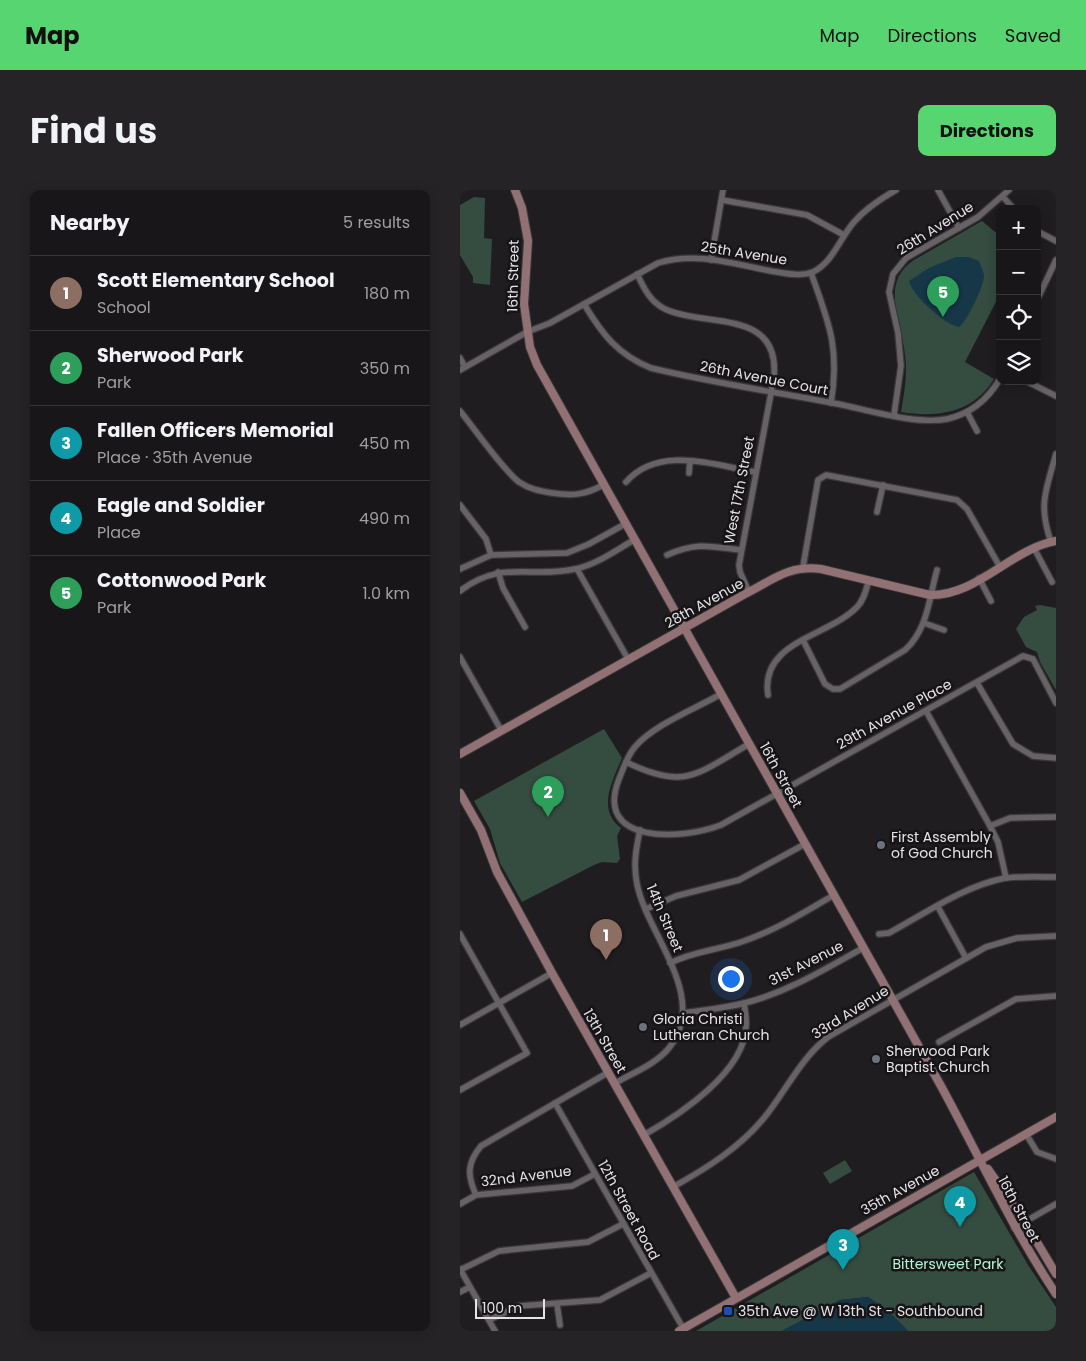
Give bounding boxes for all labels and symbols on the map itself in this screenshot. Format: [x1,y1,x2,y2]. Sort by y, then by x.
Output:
street label: 26th Avenue [893,196,978,260]
street label: 25th Avenue [699,236,789,270]
street label: 16th Street [502,240,524,312]
pin: 5 [927,276,959,317]
street label: 26th Avenue Court [698,356,830,400]
street label: West 17th Street [719,434,759,546]
street label: 28th Avenue [661,573,747,633]
street label: 29th Avenue Place [833,674,956,754]
street label: 16th Street [755,739,807,811]
pin: 2 [532,776,564,817]
place label: First Assembly of God Church [891,827,993,863]
marker: First Assembly of God Church [875,839,887,851]
street label: 14th Street [642,881,688,955]
pin: 1 [590,919,622,960]
street label: 31st Avenue [765,935,847,990]
your location [718,966,744,992]
street label: 33rd Avenue [808,980,893,1044]
street label: 13th Street [578,1005,632,1077]
place label: Gloria Christi Lutheran Church [653,1009,770,1045]
marker: Gloria Christi Lutheran Church [637,1021,649,1033]
place label: Sherwood Park Baptist Church [886,1041,990,1077]
marker: Sherwood Park Baptist Church [870,1053,882,1065]
street label: 12th Street Road [593,1156,665,1264]
street label: 32nd Avenue [480,1160,573,1191]
street label: 35th Avenue [857,1160,943,1220]
street label: 16th Street [993,1172,1045,1246]
pin: 4 [944,1186,976,1227]
pin: 3 [827,1229,859,1270]
park label: Bittersweet Park [892,1254,1004,1274]
scale bar [475,1296,545,1319]
place label: 35th Ave @ W 13th St - Southbound [738,1301,983,1321]
marker: 35th Ave @ W 13th St - Southbound [722,1305,734,1317]

